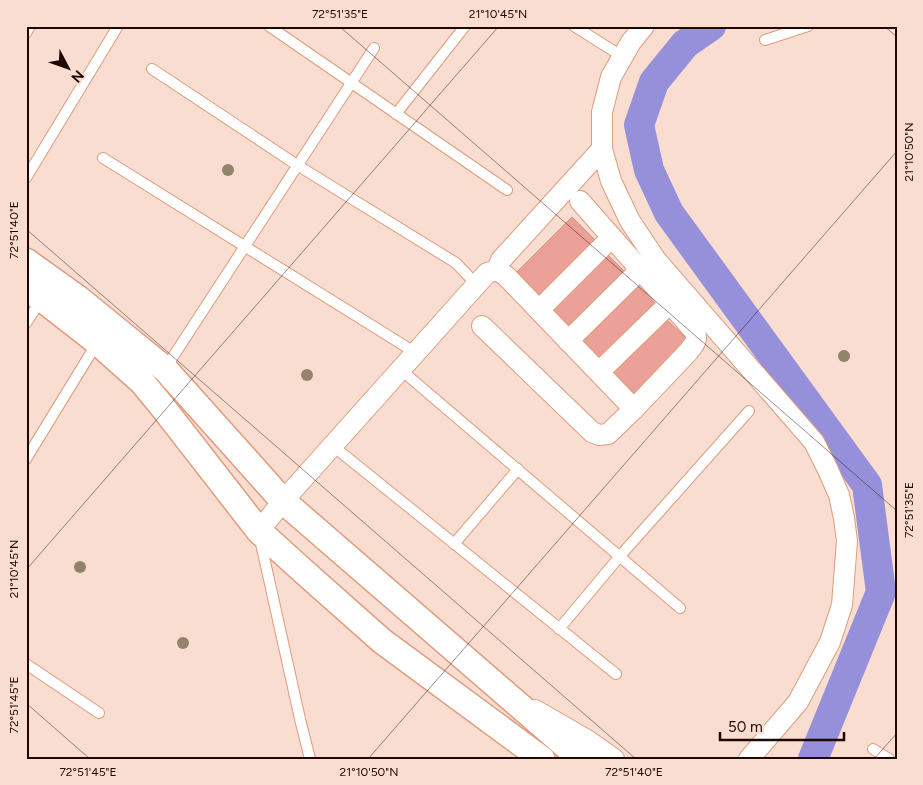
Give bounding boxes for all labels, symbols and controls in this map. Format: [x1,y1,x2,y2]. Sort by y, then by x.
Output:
text: 72°51'35"E [312,7,368,21]
text: 21°10'45"N [469,7,527,21]
north arrow [42,42,92,92]
text: N [67,67,87,86]
text: 21°10'50"N [902,123,916,181]
text: 72°51'40"E [7,201,21,259]
text: 72°51'35"E [902,482,916,538]
text: 21°10'45"N [7,540,21,598]
text: 72°51'45"E [7,676,21,734]
scale bar [720,710,844,742]
text: 50 m [728,718,763,736]
text: 72°51'45"E [59,765,117,779]
text: 21°10'50"N [340,765,398,779]
text: 72°51'40"E [605,765,663,779]

